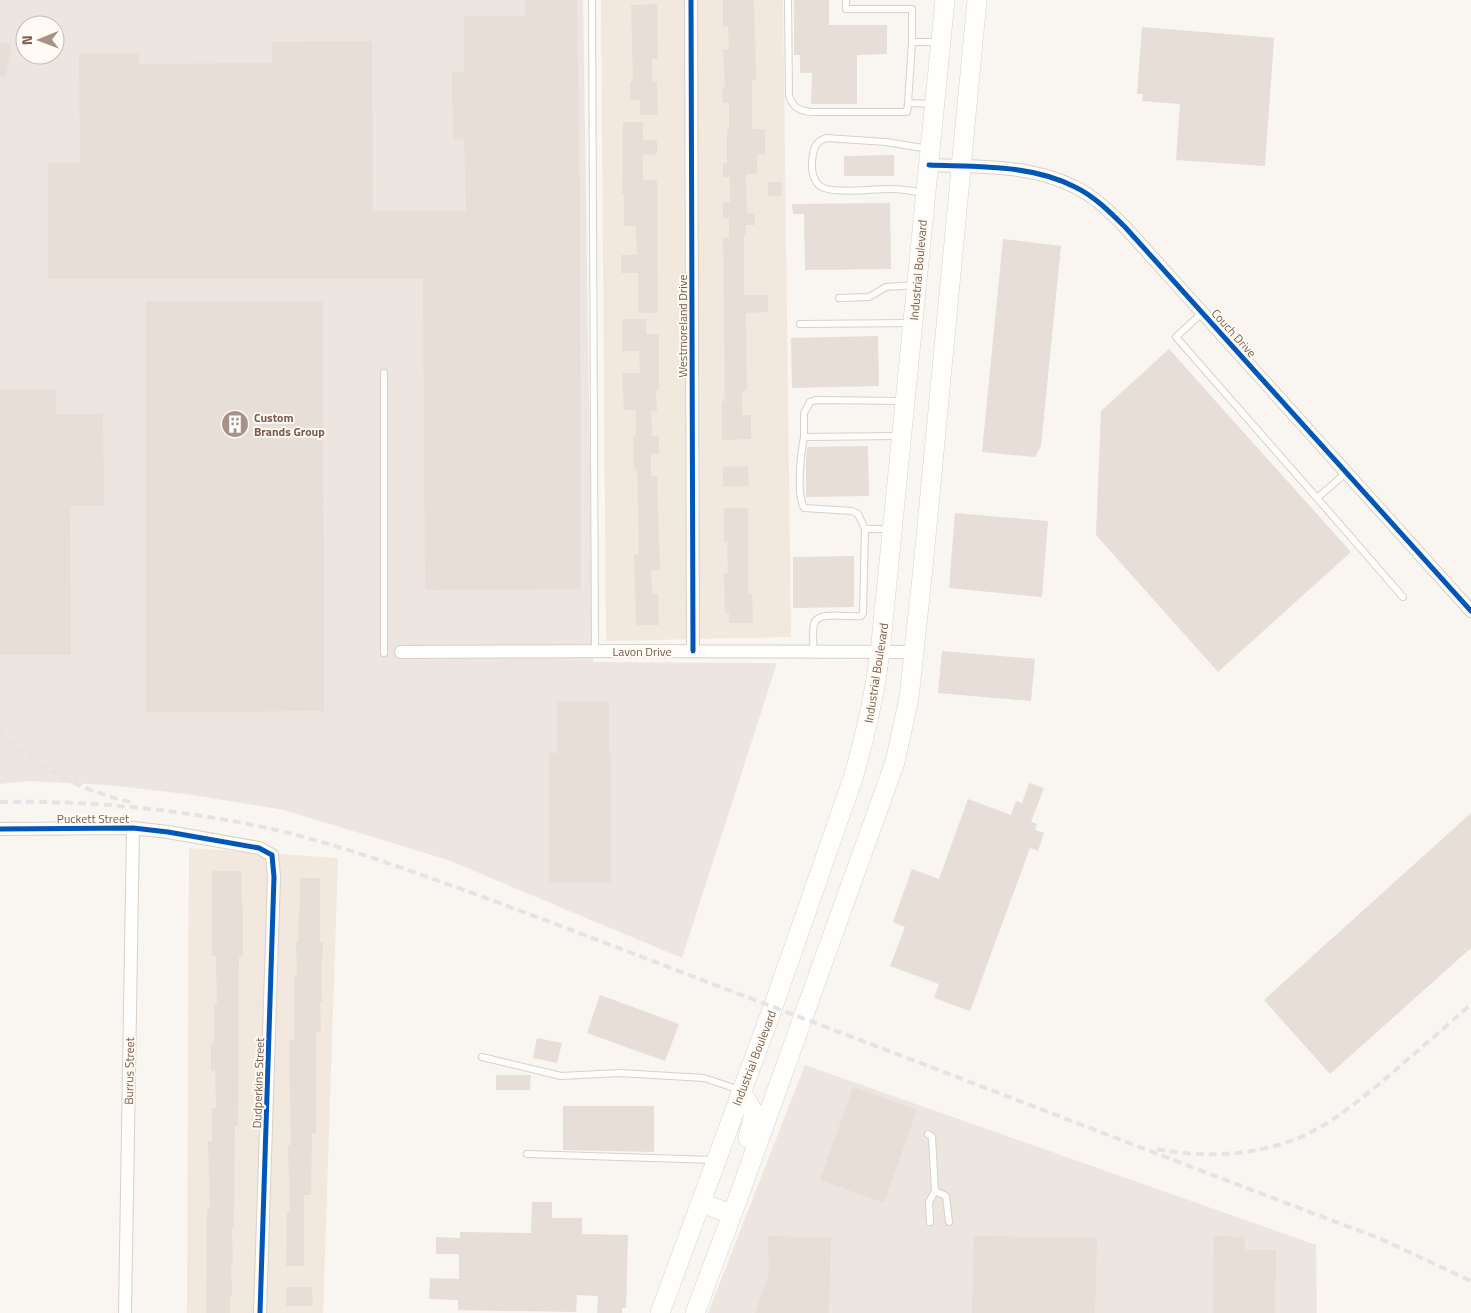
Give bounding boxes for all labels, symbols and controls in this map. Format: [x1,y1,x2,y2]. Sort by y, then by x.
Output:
north arrow [15,15,65,65]
text: N [16,35,37,45]
street label: Industrial Boulevard [904,219,932,321]
street label: Westmoreland Drive [673,274,692,378]
street label: Couch Drive [1207,304,1261,362]
place label: Custom Brands Group [254,408,325,441]
building icon: Custom Brands Group [220,409,250,439]
street label: Industrial Boulevard [859,622,893,724]
street label: Lavon Drive [612,642,672,661]
street label: Puckett Street [57,809,130,828]
street label: Industrial Boulevard [727,1007,781,1109]
street label: Burrus Street [119,1036,139,1105]
street label: Dudperkins Street [247,1036,269,1129]

